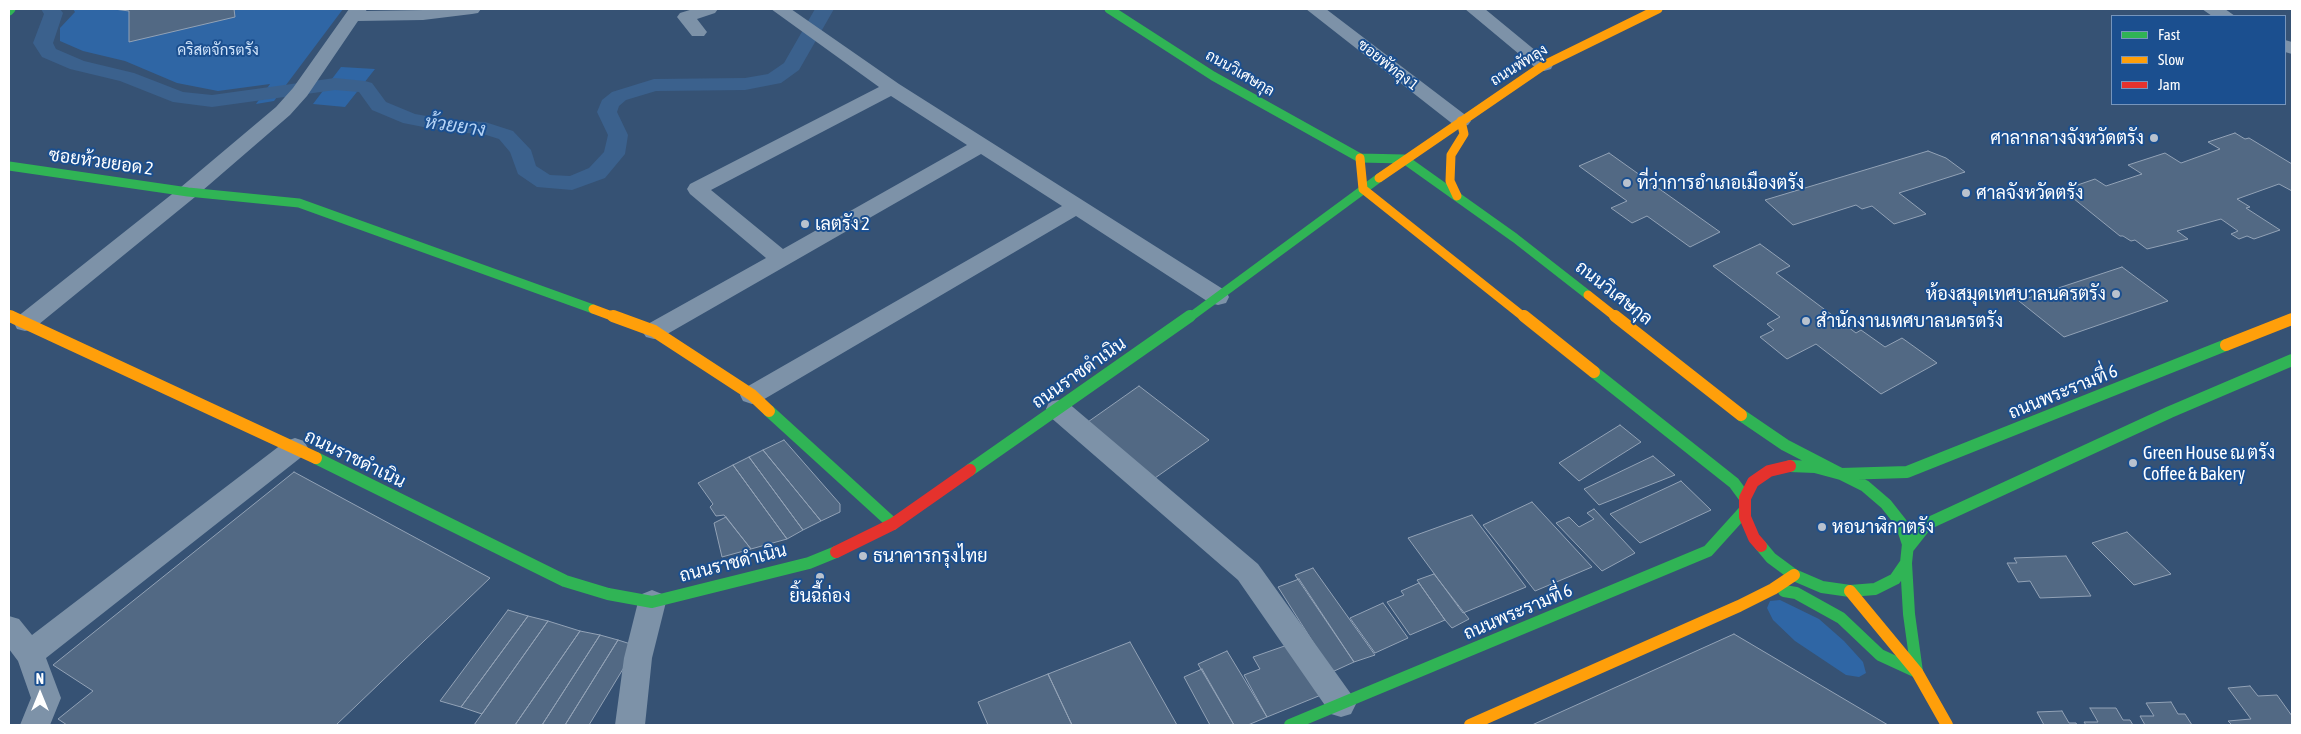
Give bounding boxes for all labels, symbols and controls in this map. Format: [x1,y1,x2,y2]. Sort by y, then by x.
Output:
legend [2111,15,2286,105]
text: Fast [2158,26,2180,43]
street label: ซอยพัทลุง 1 [1354,36,1422,94]
street label: ถนนพัทลุง [1487,40,1551,90]
park label: คริสตจักรตรัง [177,41,259,59]
street label: ถนนวิเศษกุล [1202,46,1278,100]
text: Slow [2158,51,2184,68]
text: Jam [2158,76,2181,93]
water label: ห้วยยาง [423,110,487,142]
place label: ศาลากลางจังหวัดตรัง [1990,127,2144,149]
marker: ศาลากลางจังหวัดตรัง [2148,132,2160,144]
street label: ซอยห้วยยอด 2 [47,144,155,180]
place label: ที่ว่าการอำเภอเมืองตรัง [1637,172,1804,194]
marker: ที่ว่าการอำเภอเมืองตรัง [1621,177,1633,189]
place label: ศาลจังหวัดตรัง [1976,182,2083,204]
marker: ศาลจังหวัดตรัง [1960,187,1972,199]
place label: เลตรัง 2 [815,213,870,235]
marker: เลตรัง 2 [799,218,811,230]
street label: ถนนวิเศษกุล [1571,256,1657,330]
place label: ห้องสมุดเทศบาลนครตรัง [1926,283,2106,305]
marker: ห้องสมุดเทศบาลนครตรัง [2110,288,2122,300]
place label: สำนักงานเทศบาลนครตรัง [1816,310,2003,332]
marker: สำนักงานเทศบาลนครตรัง [1800,315,1812,327]
street label: ถนนราชดำเนิน [1028,333,1130,413]
street label: ถนนพระรามที่ 6 [2005,360,2121,424]
street label: ถนนราชดำเนิน [301,425,409,493]
place label: Green House ณ ตรัง Coffee & Bakery [2143,442,2275,484]
marker: Green House ณ ตรัง Coffee & Bakery [2127,457,2139,469]
place label: หอนาฬิกาตรัง [1832,516,1934,538]
marker: หอนาฬิกาตรัง [1816,521,1828,533]
street label: ถนนราชดำเนิน [677,539,789,587]
place label: ธนาคารกรุงไทย [873,545,988,567]
marker: ธนาคารกรุงไทย [857,550,869,562]
marker: ยิ้นฉี้ถ่อง [814,571,826,583]
street label: ถนนพระรามที่ 6 [1460,579,1576,645]
place label: ยิ้นฉี้ถ่อง [789,585,851,607]
north arrow [15,669,65,719]
text: N [36,671,44,687]

